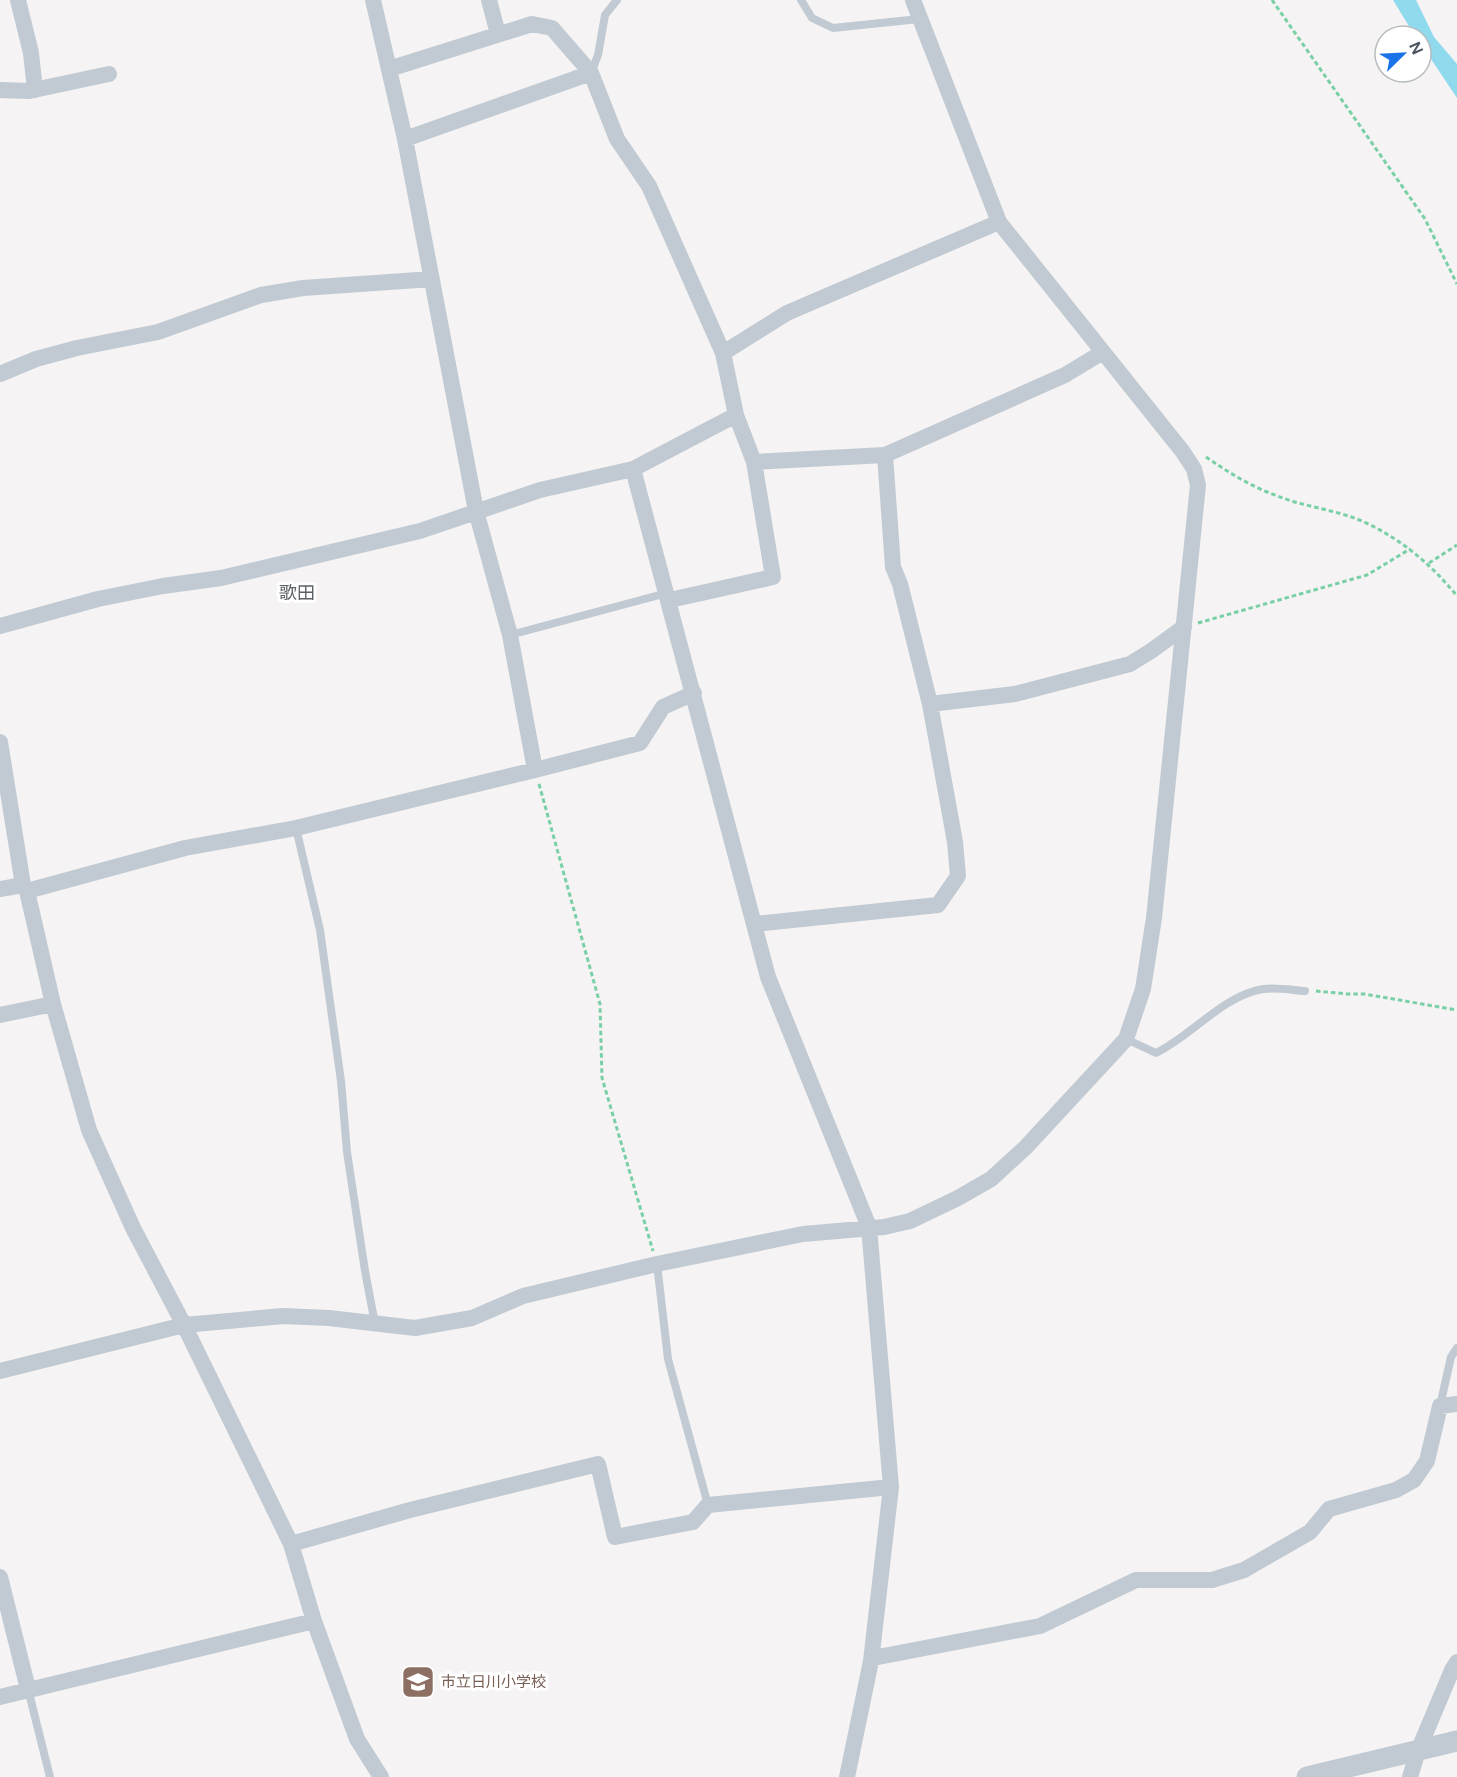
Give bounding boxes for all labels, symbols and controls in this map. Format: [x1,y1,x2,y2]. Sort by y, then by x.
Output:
north arrow [1373,24,1433,84]
text: N [1404,39,1428,58]
district label: 歌田 [279,581,315,605]
school or university icon: 市立日川小学校 [400,1664,436,1700]
place label: 市立日川小学校 [441,1672,546,1692]

